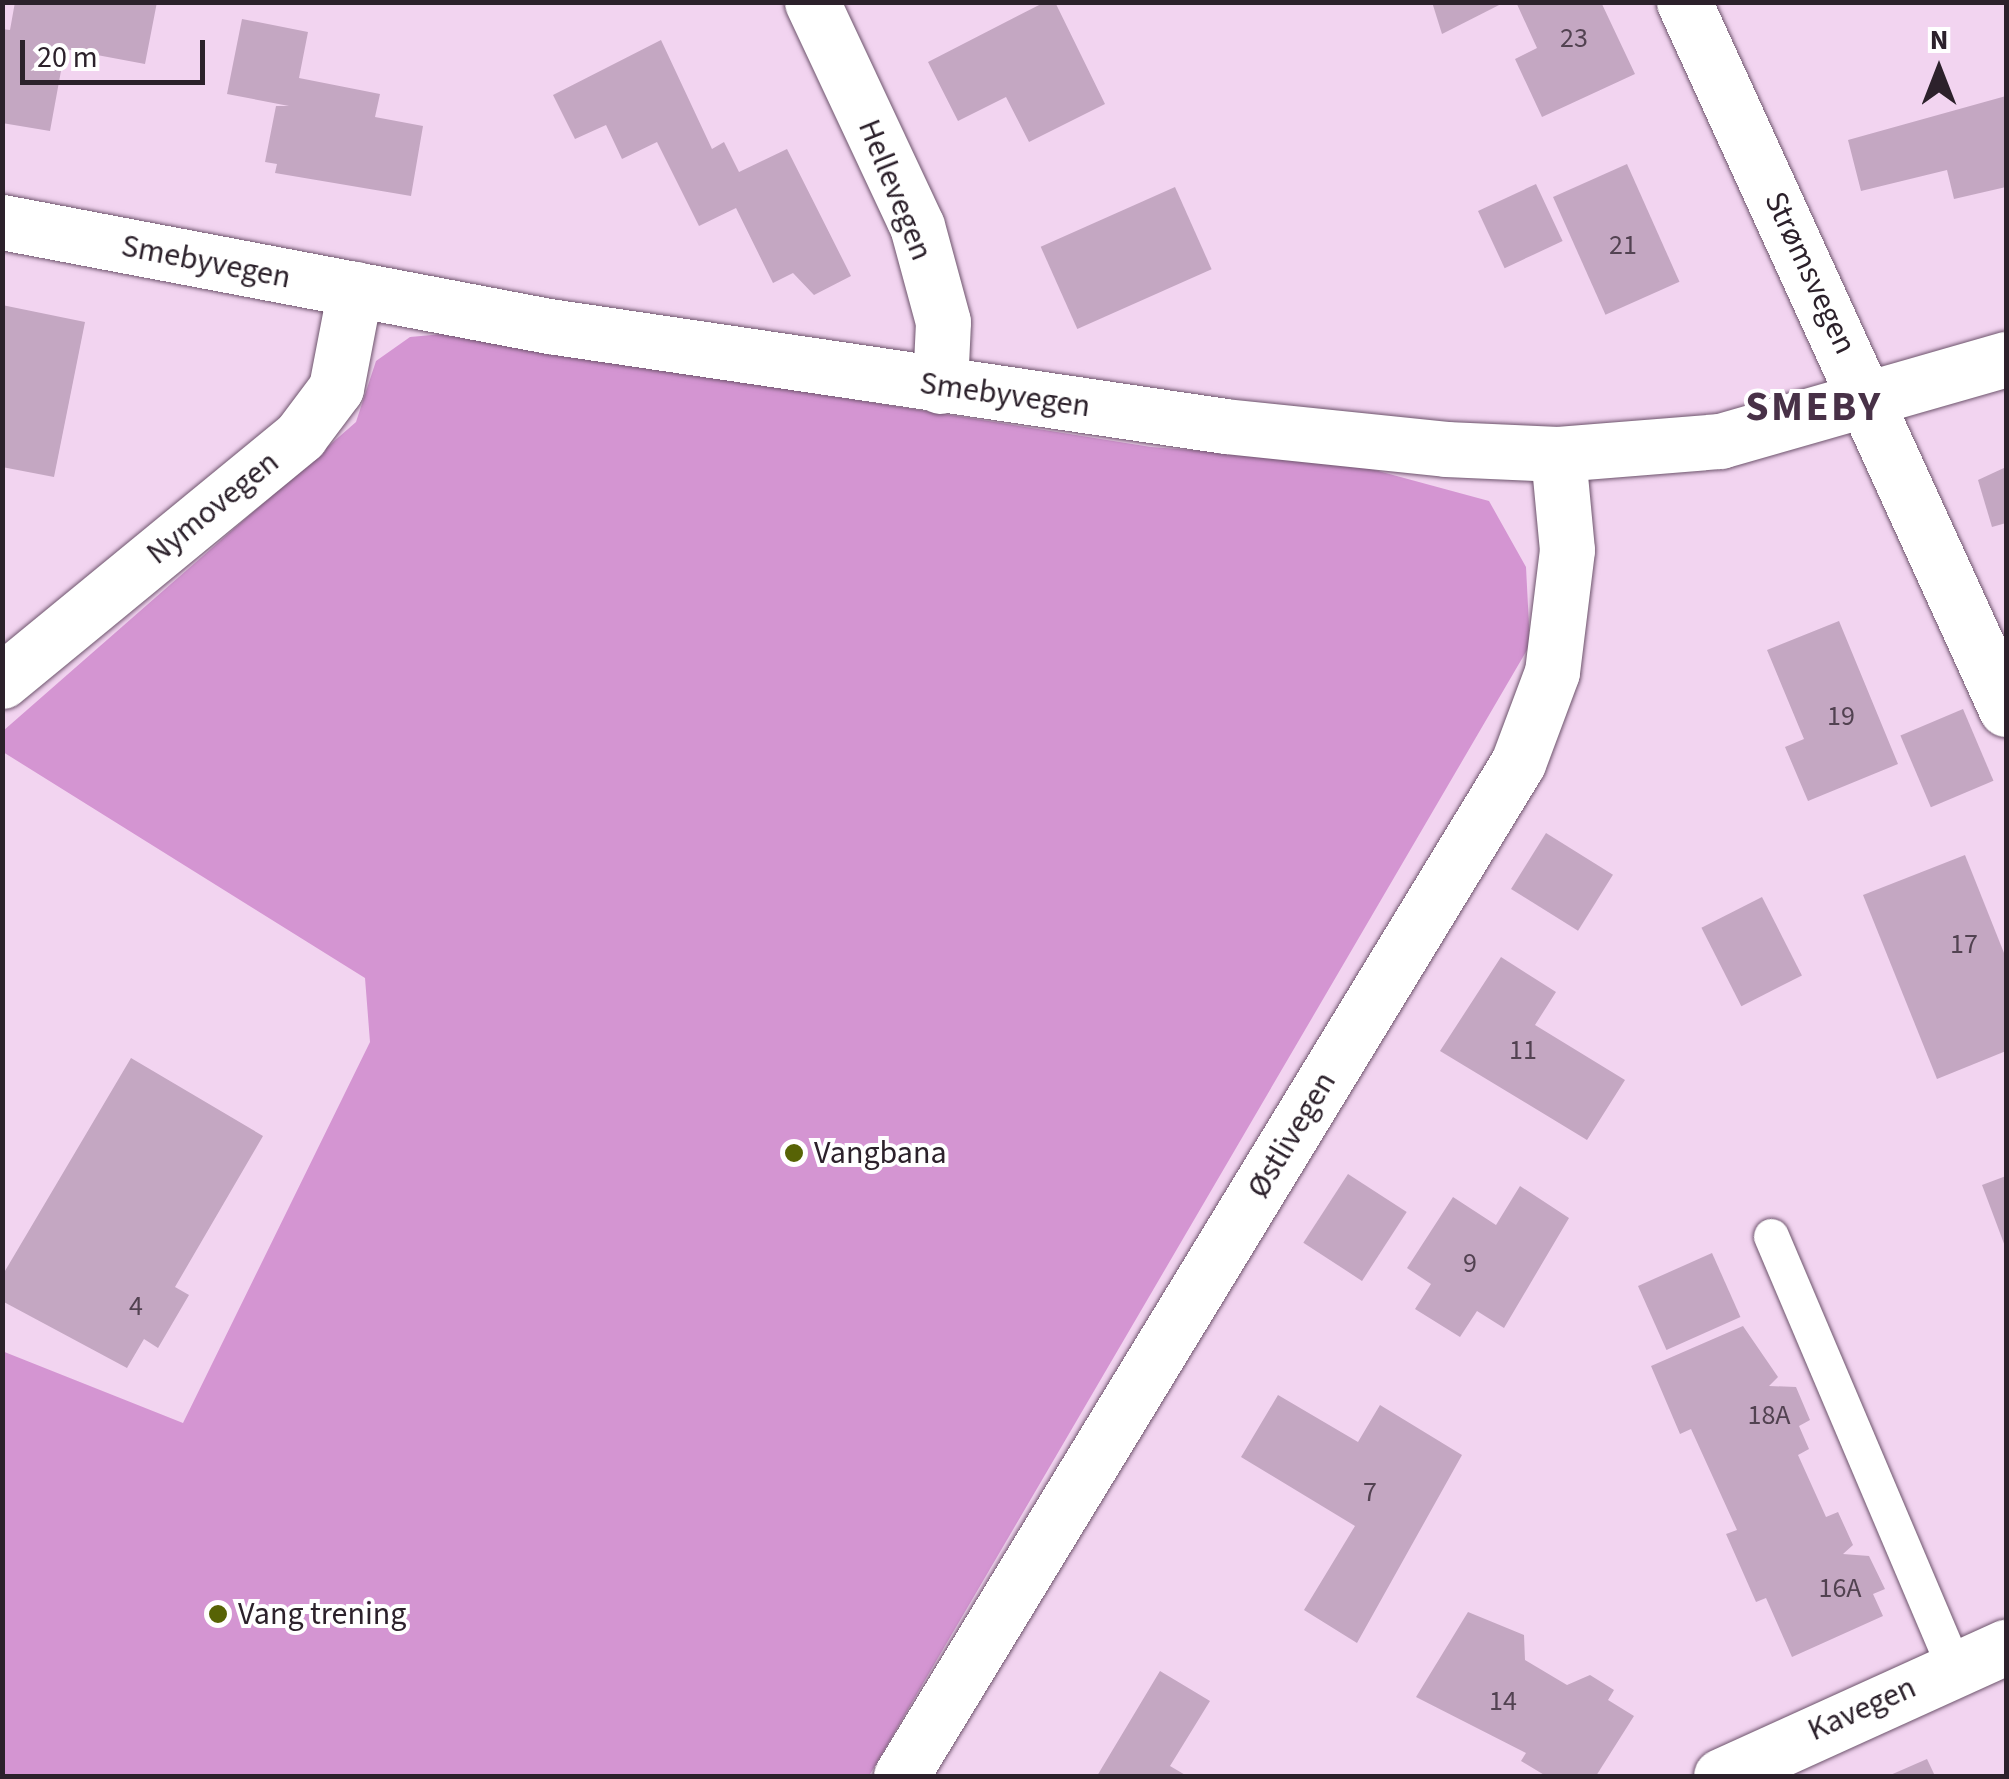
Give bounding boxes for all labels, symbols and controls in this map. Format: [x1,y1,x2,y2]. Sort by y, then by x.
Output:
scale bar [25,20,210,82]
north arrow [1889,20,1989,120]
text: N [1930,20,1948,60]
house number: 23 [1560,21,1588,55]
text: 20 m [37,36,98,79]
street label: Hellevegen [849,114,941,266]
street label: Strømsvegen [1756,186,1864,360]
street label: Smebyvegen [118,227,294,297]
house number: 21 [1609,228,1637,262]
street label: Smebyvegen [917,364,1093,426]
district label: SMEBY [1745,382,1883,432]
street label: Nymovegen [139,443,287,573]
house number: 19 [1827,699,1855,733]
house number: 17 [1950,927,1978,961]
house number: 11 [1509,1033,1537,1067]
street label: Østlivegen [1239,1065,1345,1205]
place label: Vangbana [814,1134,947,1172]
marker: Vangbana [783,1142,805,1164]
house number: 9 [1463,1246,1477,1280]
house number: 4 [129,1289,143,1323]
house number: 18A [1747,1398,1791,1432]
house number: 7 [1363,1475,1377,1509]
house number: 16A [1818,1571,1862,1605]
place label: Vang trening [238,1595,406,1633]
marker: Vang trening [207,1603,229,1625]
street label: Kavegen [1802,1668,1922,1750]
house number: 14 [1489,1684,1517,1718]

